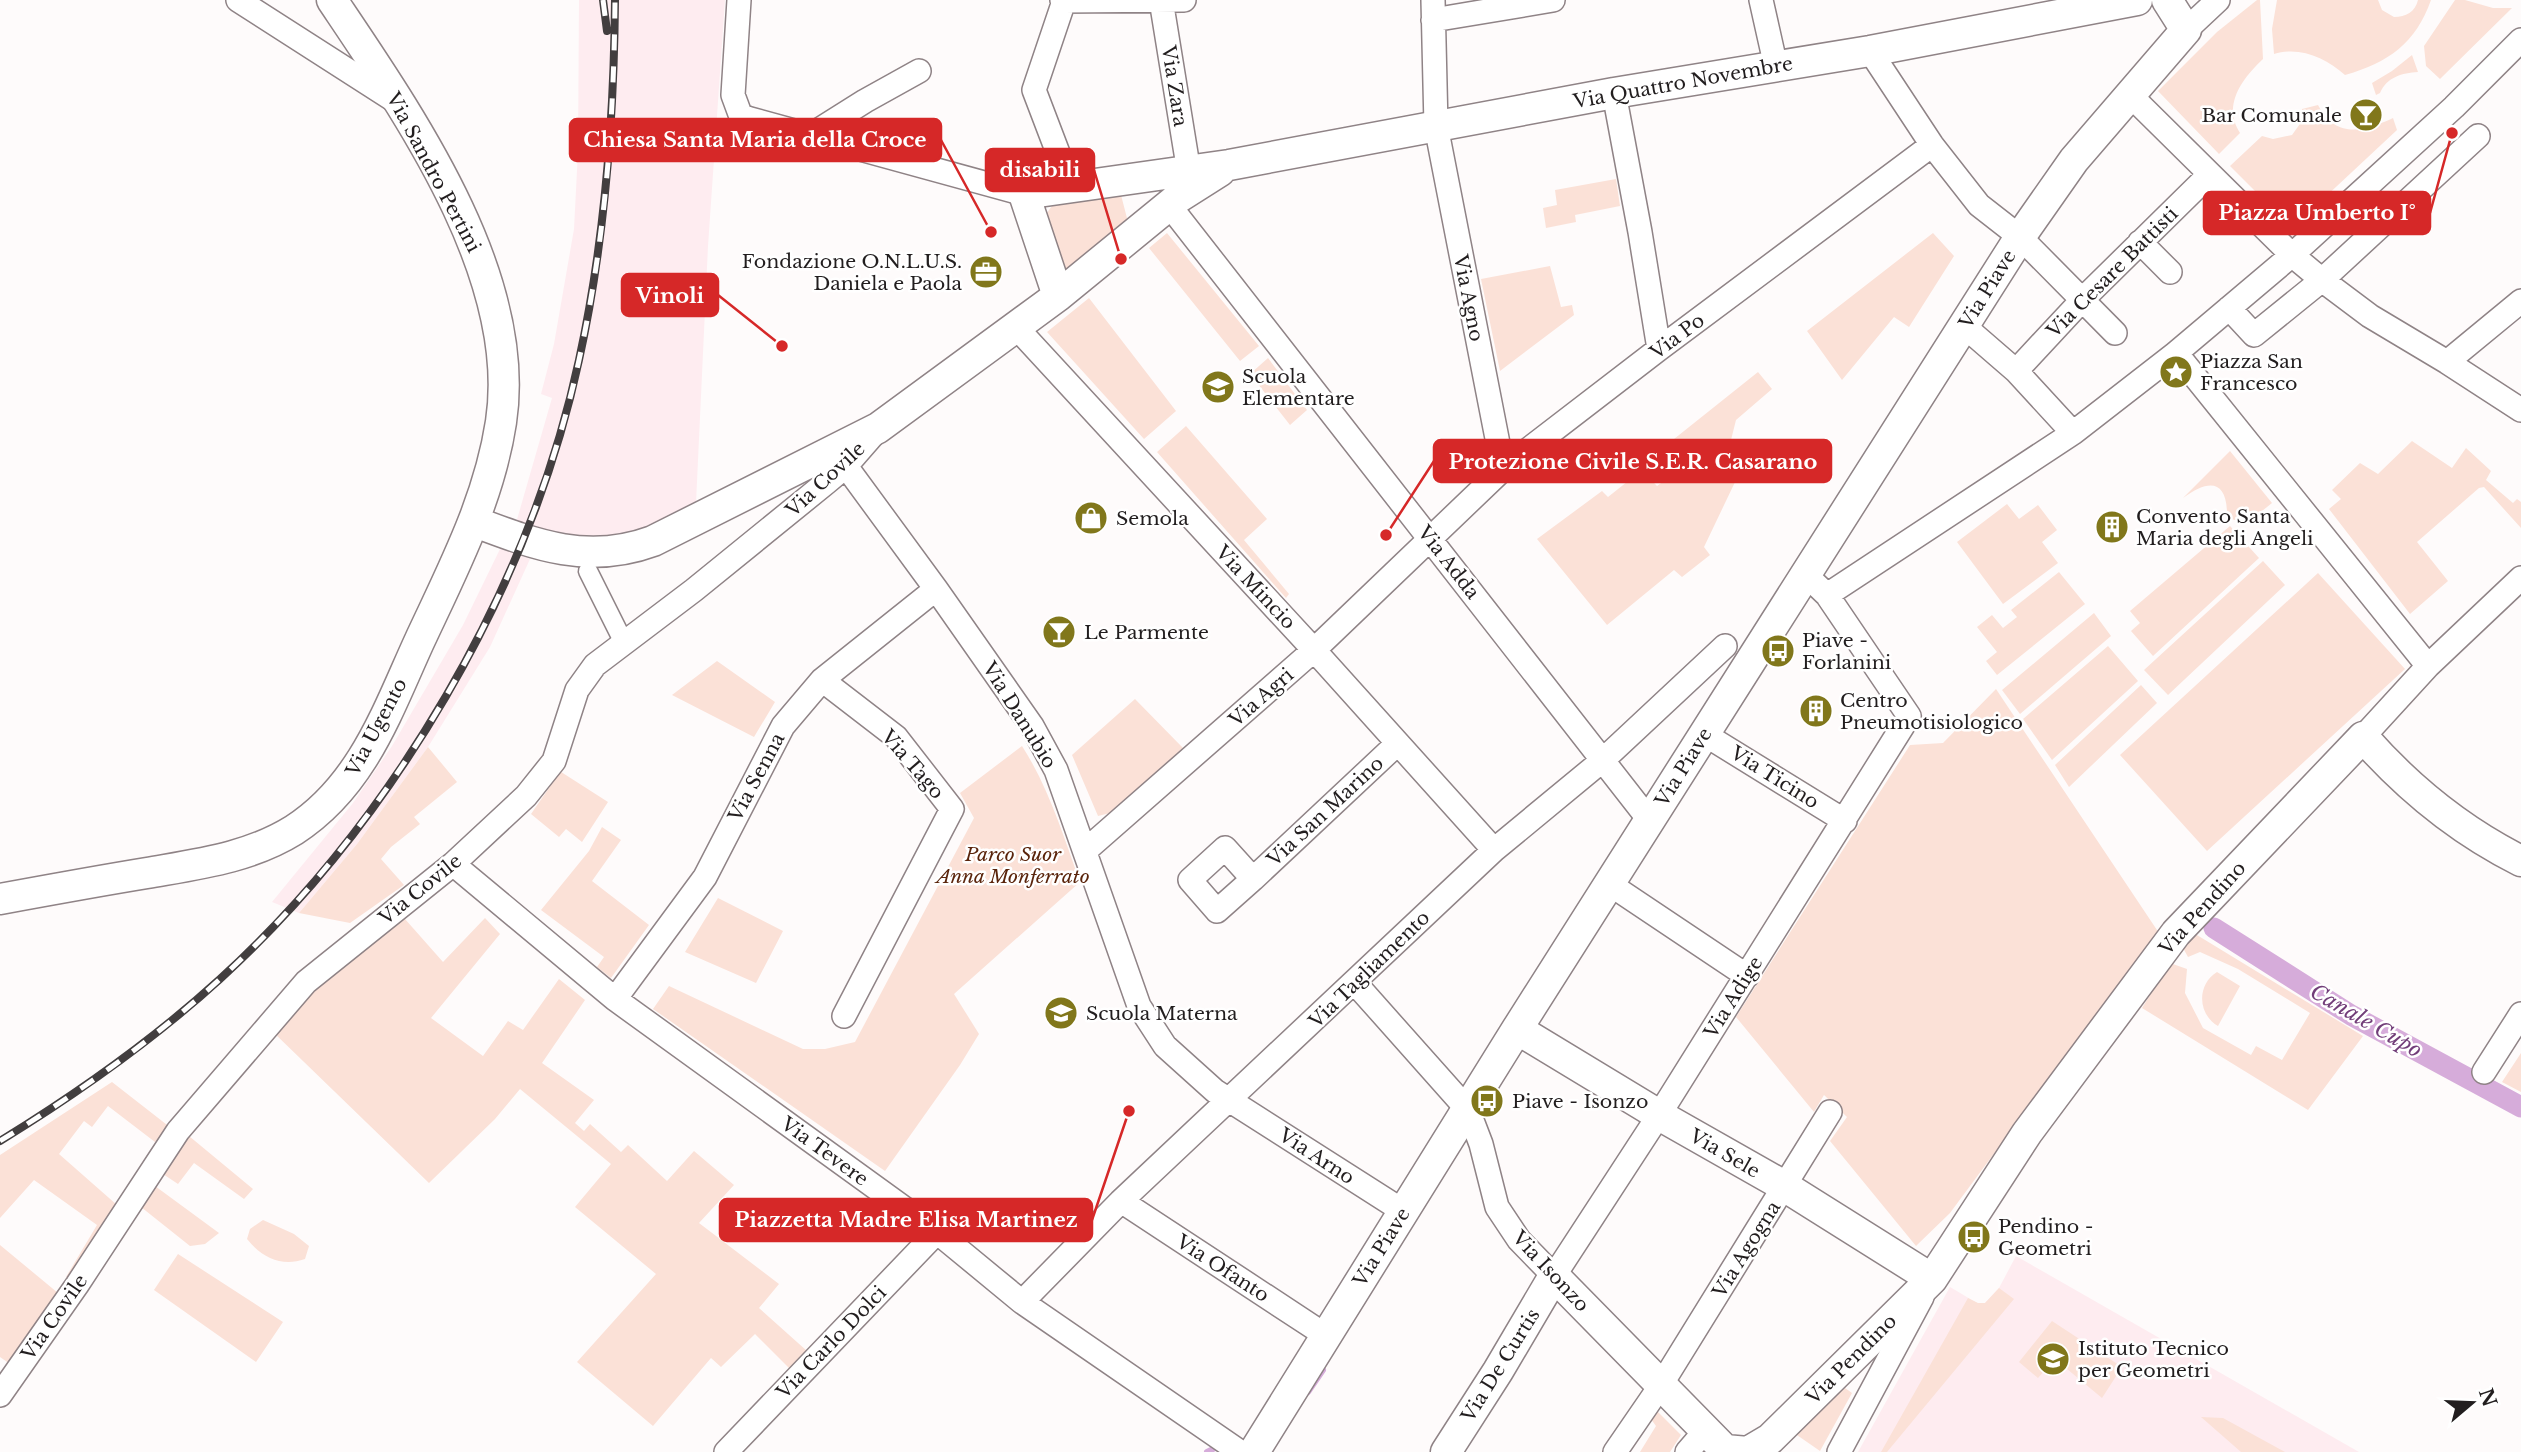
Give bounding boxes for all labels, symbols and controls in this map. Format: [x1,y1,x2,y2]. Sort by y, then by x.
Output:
street label: Via Zara [1157,43,1192,129]
street label: Via Quattro Novembre [1571,52,1795,113]
street label: Via Sandro Pertini [381,87,486,257]
bar icon: Bar Comunale [2347,96,2385,134]
place label: Bar Comunale [2201,104,2342,127]
callout: Chiesa Santa Maria della Croce [570,119,941,161]
text: Chiesa Santa Maria della Croce [583,127,927,153]
callout: disabili [986,149,1094,191]
text: disabili [1000,157,1081,183]
callout: Piazza Umberto I° [2204,192,2430,234]
text: Piazza Umberto I° [2218,200,2416,226]
street label: Via Cesare Battisti [2041,202,2183,343]
street label: Via Piave [1954,246,2021,334]
place label: Fondazione O.N.L.U.S. Daniela e Paola [742,250,962,295]
street label: Via Agno [1449,252,1488,343]
office icon: Fondazione O.N.L.U.S. Daniela e Paola [967,253,1005,291]
callout: Vinoli [622,274,718,316]
text: Vinoli [635,283,705,309]
street label: Via Po [1645,309,1709,365]
place label: Piazza San Francesco [2200,350,2303,395]
place icon: Piazza San Francesco [2157,353,2195,391]
place label: Scuola Elementare [1242,365,1355,410]
school or university icon: Scuola Elementare [1199,368,1237,406]
street label: Via Covile [780,437,870,522]
callout: Protezione Civile S.E.R. Casarano [1434,440,1831,482]
text: Protezione Civile S.E.R. Casarano [1449,449,1818,475]
shop icon: Semola [1072,499,1110,537]
place label: Convento Santa Maria degli Angeli [2136,505,2314,550]
place label: Semola [1116,507,1189,530]
building icon: Convento Santa Maria degli Angeli [2093,508,2131,546]
street label: Via Adda [1412,520,1485,604]
street label: Via Mincio [1210,540,1300,634]
bar icon: Le Parmente [1040,613,1078,651]
place label: Le Parmente [1084,621,1209,644]
place label: Piave - Forlanini [1802,629,1892,674]
bus stop icon: Piave - Forlanini [1759,632,1797,670]
street label: Via Danubio [977,657,1061,773]
street label: Via Agri [1224,663,1299,732]
street label: Via Ugento [341,674,412,781]
place label: Centro Pneumotisiologico [1840,689,2023,734]
building icon: Centro Pneumotisiologico [1797,692,1835,730]
street label: Via Tago [876,724,949,804]
street label: Via Piave [1650,724,1717,812]
street label: Via Senna [723,729,790,826]
street label: Via Ticino [1726,741,1823,814]
street label: Via San Marino [1262,752,1388,872]
park label: Parco Suor Anna Monferrato [933,843,1090,888]
street label: Via Covile [374,849,466,930]
street label: Via Pendino [2154,857,2250,961]
street label: Via Tagliamento [1304,906,1434,1033]
street label: Via Adige [1699,952,1768,1043]
water label: Canale Cupo [2305,979,2427,1063]
school or university icon: Scuola Materna [1042,994,1080,1032]
place label: Scuola Materna [1086,1002,1238,1025]
bus stop icon: Piave - Isonzo [1468,1082,1506,1120]
place label: Piave - Isonzo [1512,1090,1648,1113]
street label: Via Tevere [776,1112,873,1191]
street label: Via Arno [1274,1123,1359,1189]
street label: Via Sele [1685,1124,1764,1183]
street label: Via Agogna [1707,1196,1785,1303]
callout: Piazzetta Madre Elisa Martinez [720,1199,1092,1241]
street label: Via Piave [1348,1204,1415,1292]
text: Piazzetta Madre Elisa Martinez [734,1207,1078,1233]
place label: Pendino - Geometri [1998,1215,2094,1260]
bus stop icon: Pendino - Geometri [1955,1218,1993,1256]
street label: Via Isonzo [1507,1225,1594,1316]
street label: Via Ofanto [1171,1229,1273,1307]
street label: Via Covile [16,1270,92,1365]
street label: Via Carlo Dolci [771,1281,891,1404]
street label: Via De Curtis [1456,1304,1544,1427]
street label: Via Pendino [1801,1309,1901,1410]
place label: Istituto Tecnico per Geometri [2078,1337,2229,1382]
school or university icon: Istituto Tecnico per Geometri [2034,1340,2072,1378]
north arrow [2437,1368,2507,1438]
text: N [2474,1385,2501,1410]

